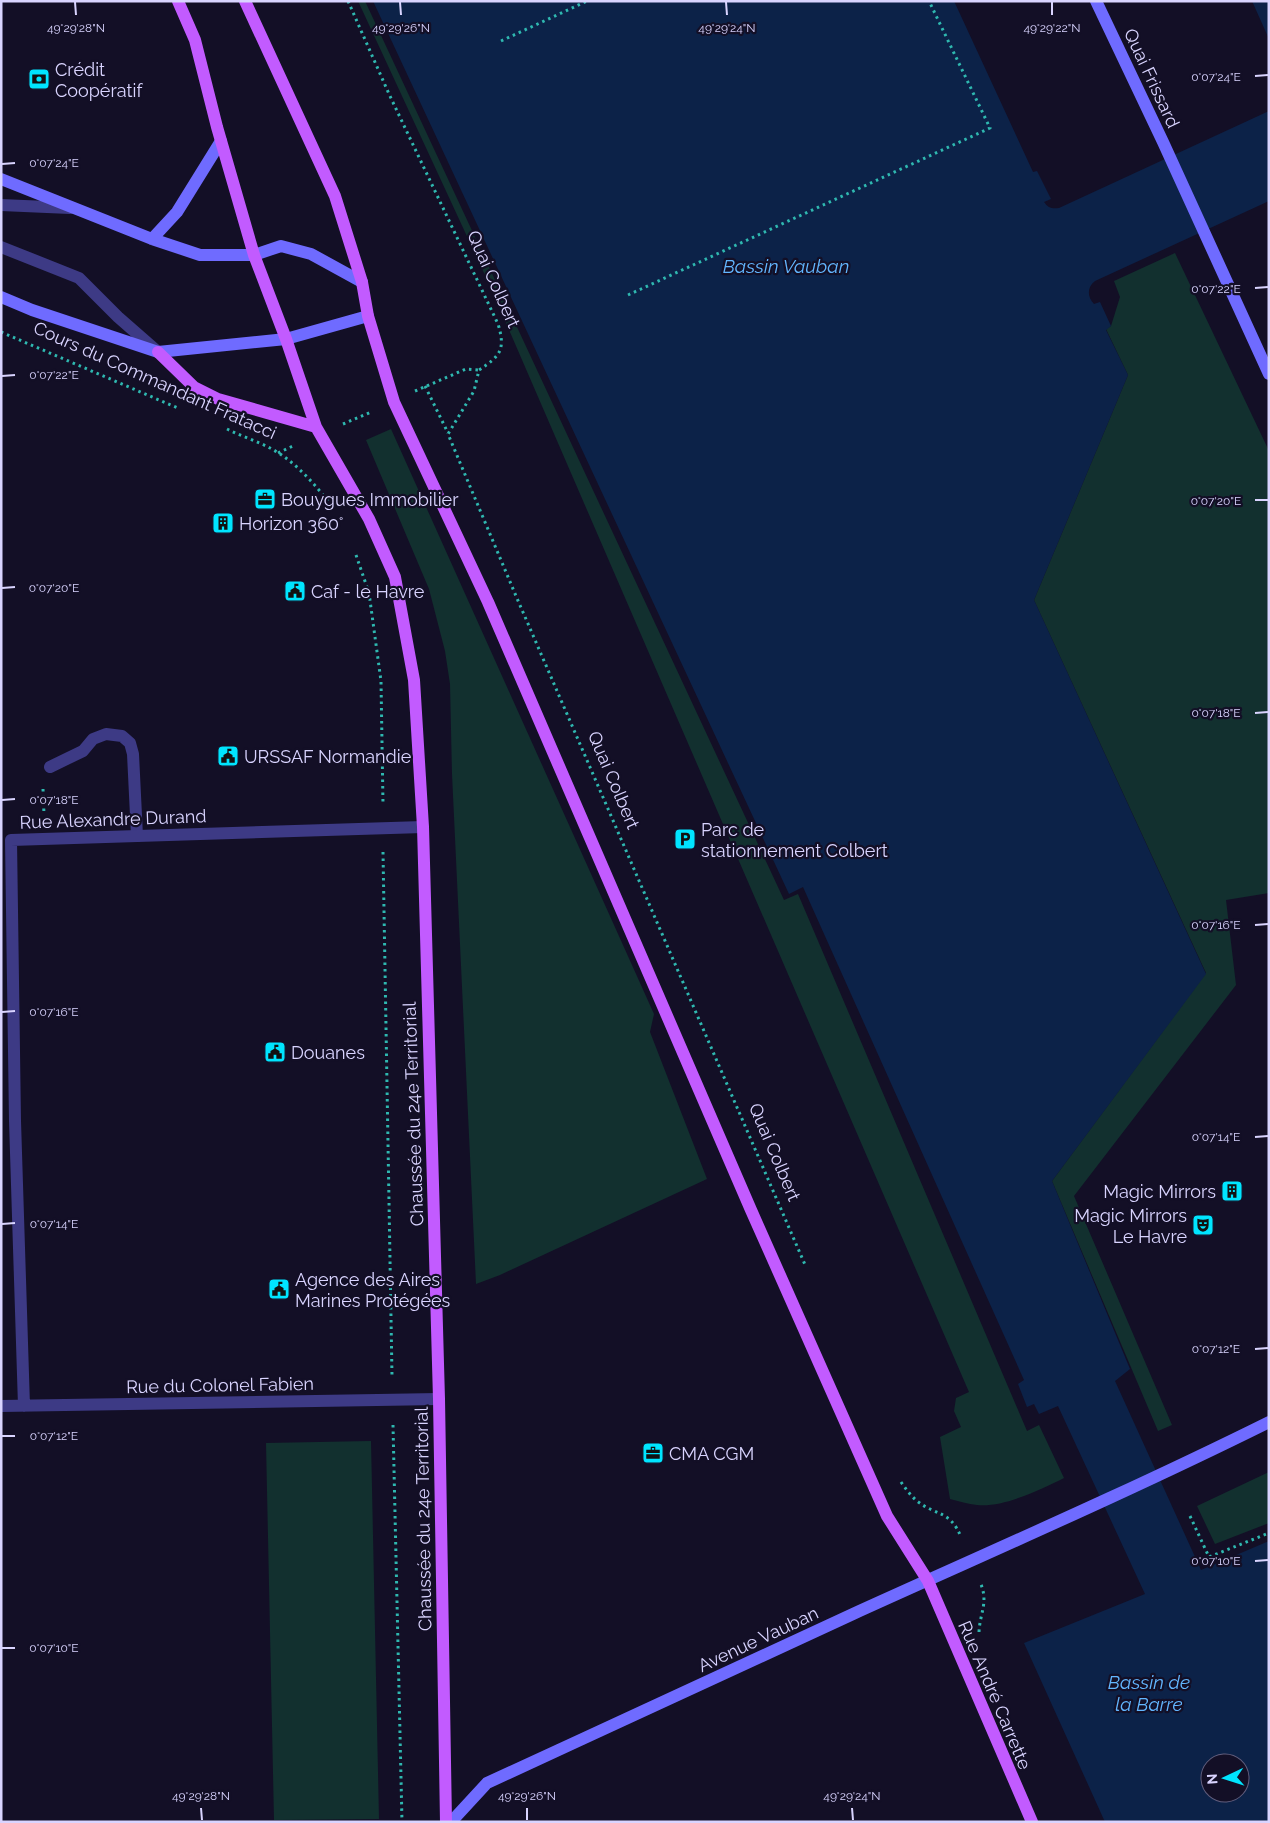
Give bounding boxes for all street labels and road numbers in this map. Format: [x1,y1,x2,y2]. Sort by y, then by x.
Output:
street label: Quai Frissard [1120,25,1184,131]
street label: Quai Colbert [463,227,525,331]
street label: Cours du Commandant Fratacci [30,317,280,443]
street label: Quai Colbert [584,728,644,832]
street label: Rue Alexandre Durand [19,805,207,833]
street label: Chaussée du 24e Territorial [399,1001,427,1226]
street label: Quai Colbert [745,1100,805,1204]
street label: Rue du Colonel Fabien [126,1373,314,1397]
street label: Chaussée du 24e Territorial [411,1407,435,1631]
street label: Avenue Vauban [694,1602,822,1676]
street label: Rue André Carrette [954,1618,1036,1773]

